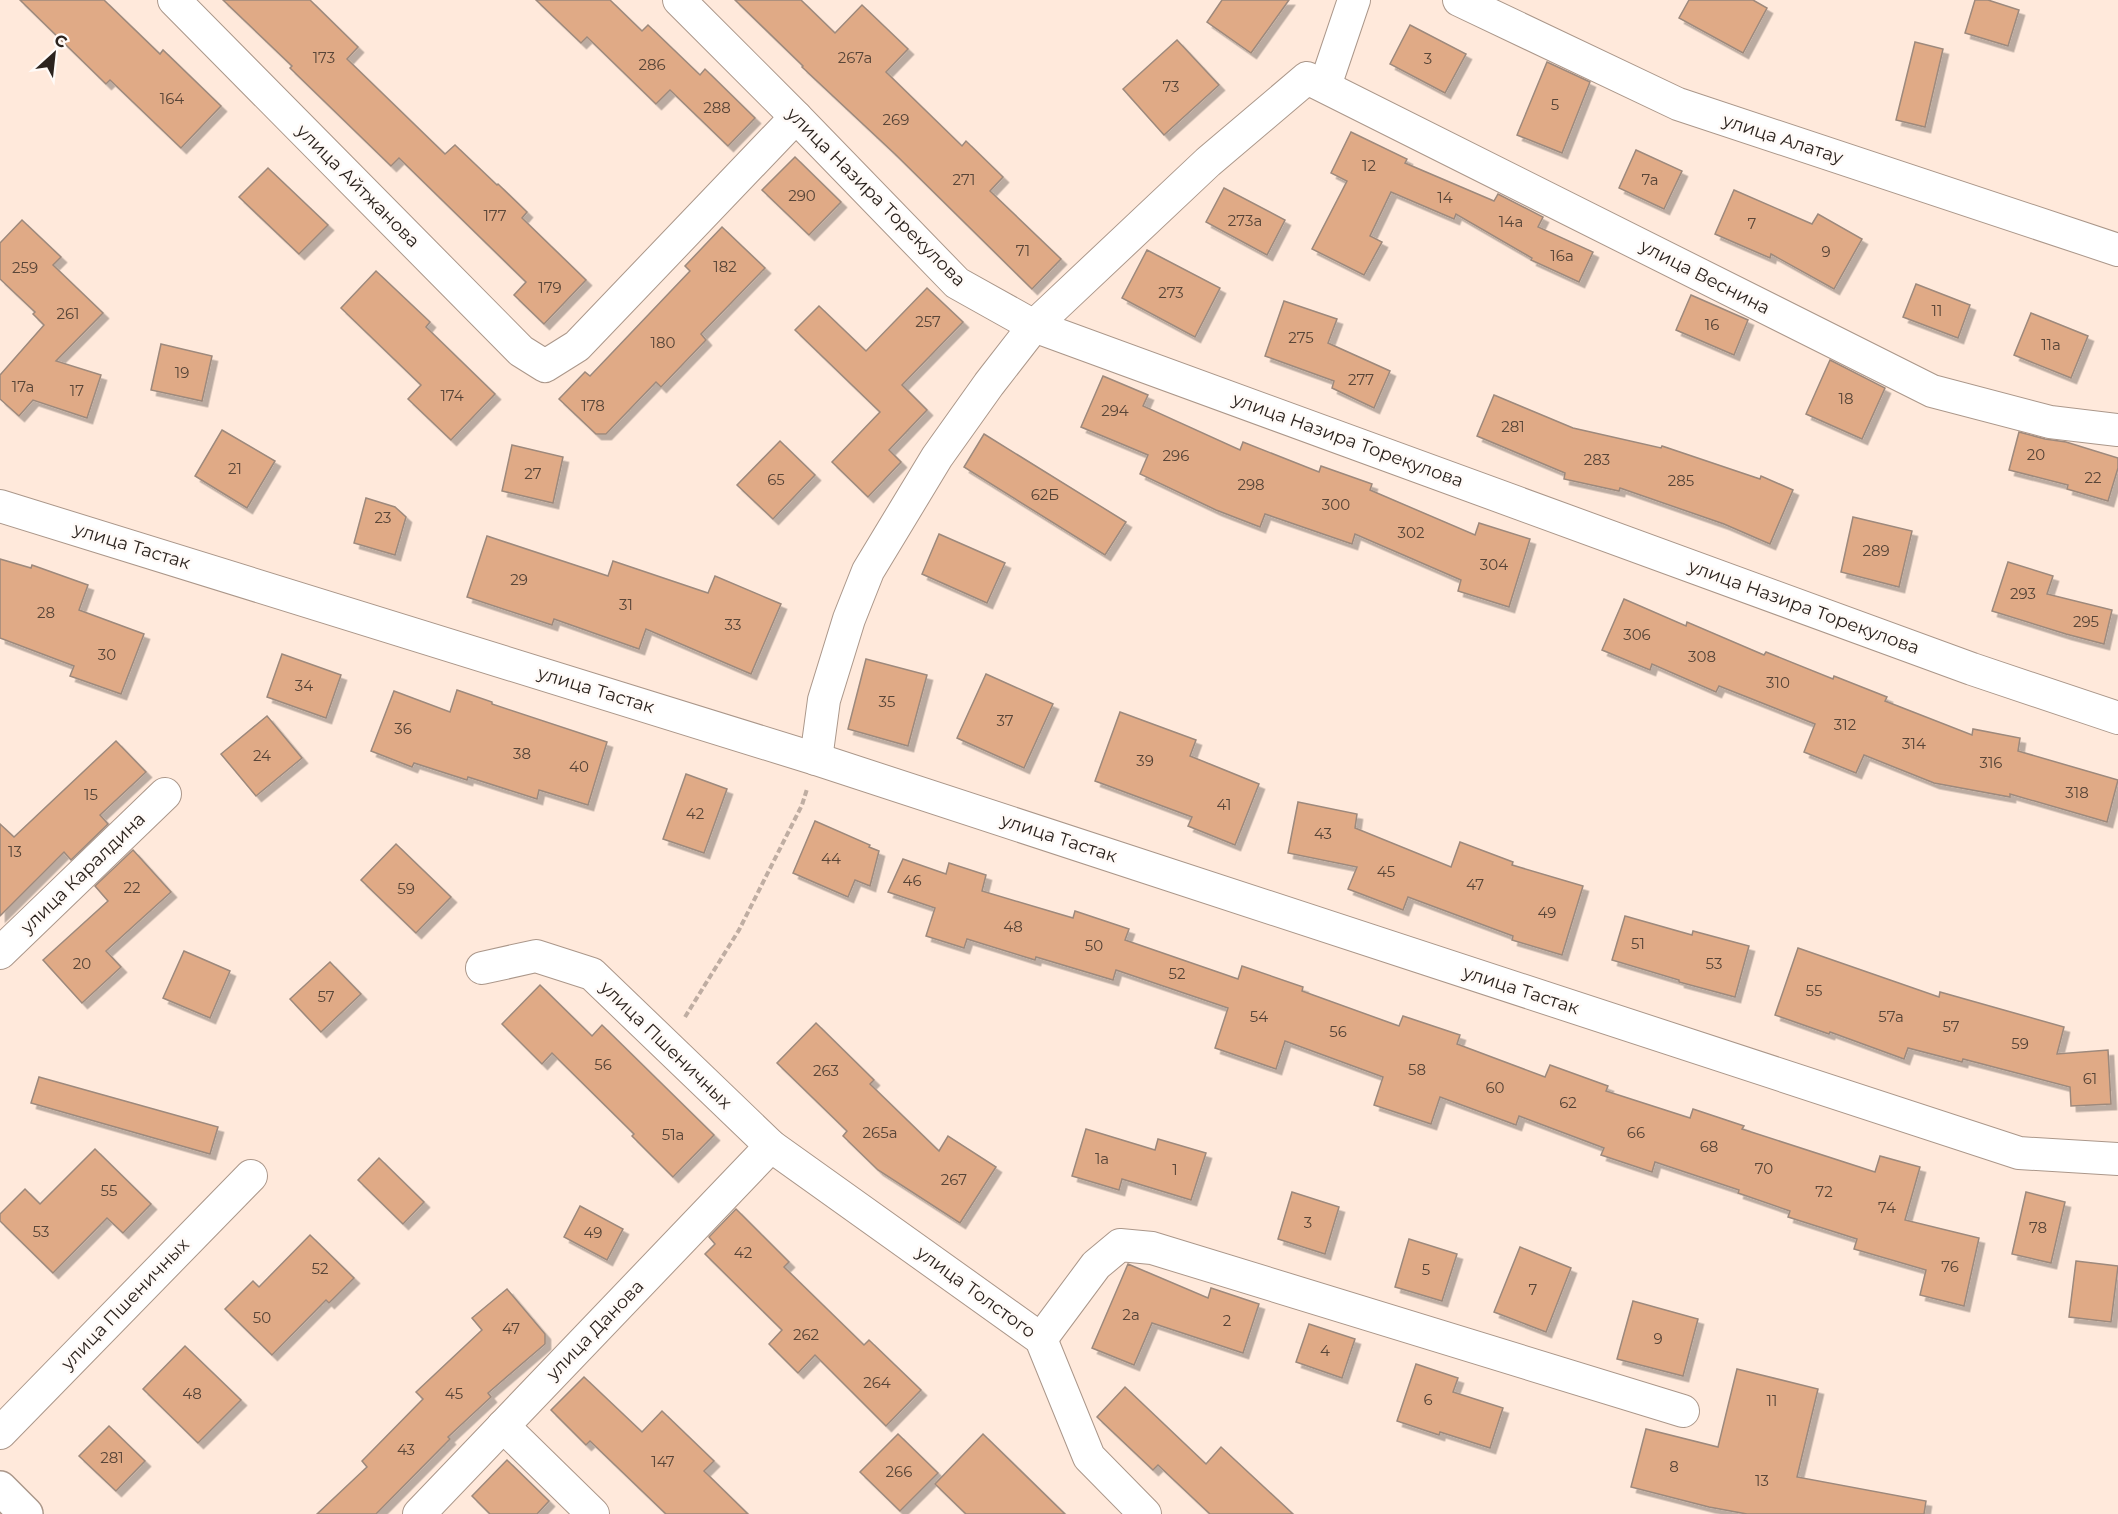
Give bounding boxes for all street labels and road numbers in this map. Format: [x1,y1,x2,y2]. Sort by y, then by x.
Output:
street label: улица Назира Торекулова [781,102,970,291]
street label: улица Алатау [1719,109,1846,169]
street label: улица Айтжанова [291,119,424,252]
street label: улица Веснина [1635,234,1774,319]
street label: улица Назира Торекулова [1229,388,1466,492]
street label: улица Тастак [70,518,194,574]
street label: улица Назира Торекулова [1685,555,1922,659]
street label: улица Тастак [534,662,658,718]
street label: улица Каралдина [15,808,150,939]
street label: улица Тастак [997,809,1120,867]
street label: улица Тастак [1459,961,1582,1019]
street label: улица Пшеничных [595,976,737,1114]
street label: улица Пшеничных [56,1233,194,1375]
street label: улица Толстого [911,1241,1040,1343]
street label: улица Данова [541,1275,648,1385]

